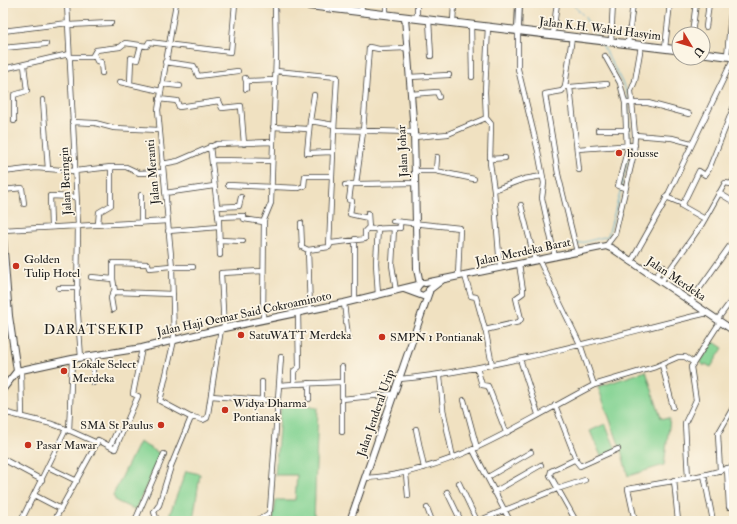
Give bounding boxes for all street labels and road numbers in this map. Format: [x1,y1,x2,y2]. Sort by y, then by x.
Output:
street label: Jalan K.H. Wahid Hasyim [537,14,662,44]
street label: Jalan Johar [394,124,412,179]
street label: Jalan Meranti [143,139,163,206]
street label: Jalan Beringin [57,147,75,216]
street label: Jalan Merdeka Barat [473,235,572,270]
street label: Jalan Merdeka [643,253,710,305]
street label: Jalan Haji Oemar Said Cokroaminoto [154,288,333,340]
street label: Jalan Jenderal Urip [354,367,398,460]

